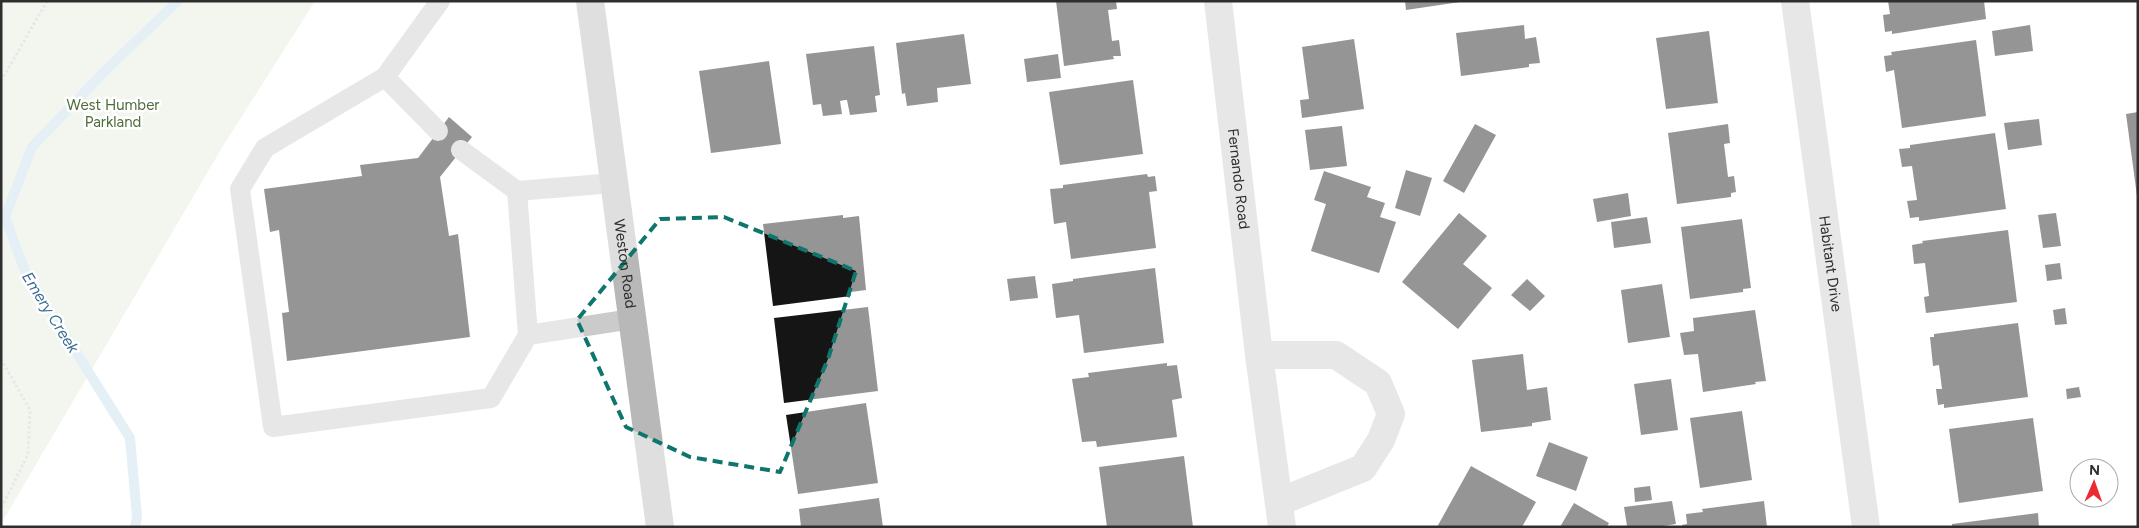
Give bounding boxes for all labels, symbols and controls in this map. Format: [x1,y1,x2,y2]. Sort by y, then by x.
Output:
park label: West Humber Parkland [67,96,159,131]
street label: Fernando Road [1224,127,1253,230]
street label: Habitant Drive [1815,214,1846,313]
street label: Weston Road [610,218,640,309]
water label: Emery Creek [18,268,84,357]
north arrow [2069,458,2119,508]
text: N [2089,462,2100,479]

